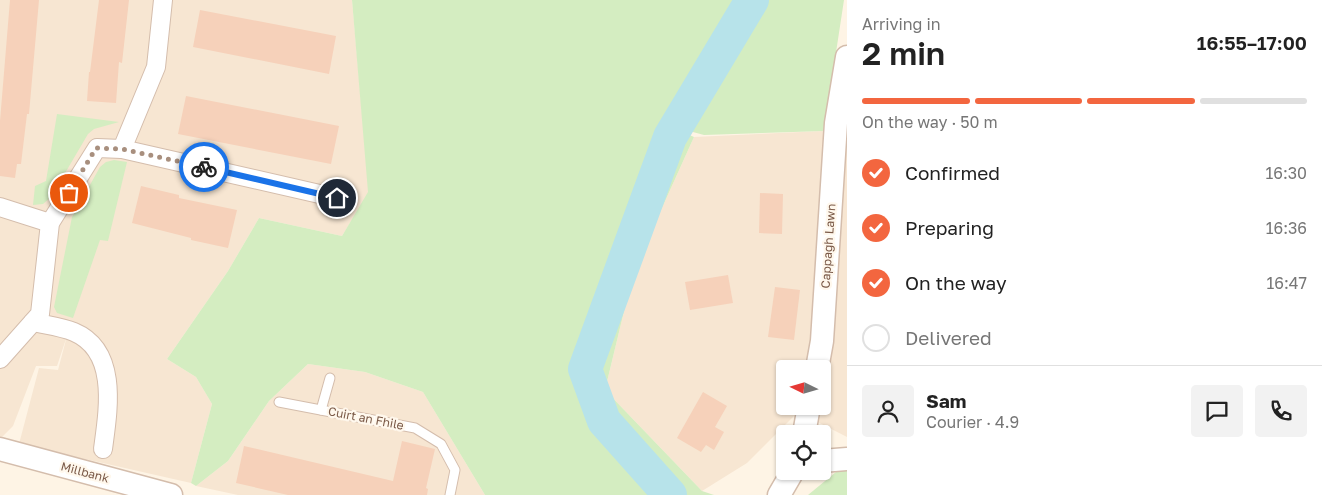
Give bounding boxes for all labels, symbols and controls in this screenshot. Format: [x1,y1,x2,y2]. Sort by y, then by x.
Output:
text: Arriving in [862,14,941,34]
text: 16:55–17:00 [1197,31,1307,54]
text: 2 min [862,34,945,72]
text: On the way · 50 m [862,112,998,132]
courier [179,142,229,192]
icon: bike [190,153,218,181]
icon: check [862,159,890,187]
text: Confirmed [905,161,1000,184]
text: 16:30 [1265,163,1307,183]
pin [48,172,90,214]
pin [316,177,358,219]
icon: bag [55,179,83,207]
icon: home [323,184,351,212]
street label: Cappagh Lawn [818,203,838,289]
icon: check [862,214,890,242]
text: Preparing [905,216,994,239]
text: 16:36 [1266,218,1307,238]
icon: check [862,269,890,297]
text: On the way [905,271,1007,294]
text: 16:47 [1267,273,1307,293]
text: Delivered [905,326,992,349]
north arrow [776,360,831,415]
map controls [776,360,831,480]
button: person [862,385,914,437]
button: chat [1191,385,1243,437]
button: phone [1255,385,1307,437]
text: Sam [926,389,966,412]
street label: Cuirt an Fhile [327,403,405,433]
text: Courier · 4.9 [926,412,1019,432]
button: locate [776,425,831,480]
street label: Millbank [59,458,111,486]

